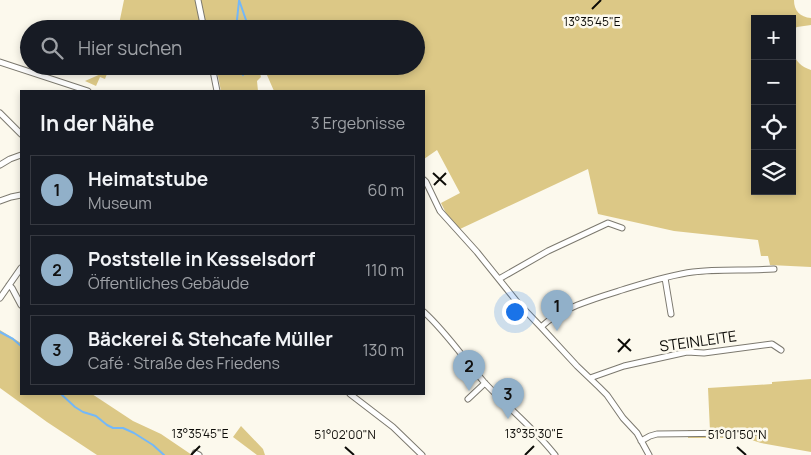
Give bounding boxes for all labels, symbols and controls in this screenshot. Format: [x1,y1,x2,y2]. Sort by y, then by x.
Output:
text: 13°35'45"E [564,13,621,30]
map controls [751,15,796,195]
button: + [751,15,796,60]
search box [20,20,425,75]
icon: search [38,34,66,62]
text: Hier suchen [78,35,182,61]
button: − [751,60,796,105]
button: locate [751,105,796,150]
text: In der Nähe [40,109,154,137]
text: 3 Ergebnisse [311,112,405,134]
button: layers [751,150,796,195]
text: Heimatstube [88,166,208,192]
text: 1 [53,179,61,201]
text: 60 m [368,179,404,201]
text: Museum [88,192,152,214]
text: Poststelle in Kesselsdorf [88,246,315,272]
text: 2 [52,259,62,281]
text: 110 m [365,259,404,281]
text: Öffentliches Gebäude [88,272,249,294]
pin: 1 [541,290,573,331]
your location [502,299,528,325]
street label: STEINLEITE [658,325,738,357]
text: Bäckerei & Stehcafe Müller [88,326,333,352]
text: 3 [52,339,62,361]
text: 130 m [362,339,404,361]
pin: 2 [453,350,485,391]
text: Café · Straße des Friedens [88,352,280,374]
pin: 3 [492,378,524,419]
text: 13°35'45"E [172,425,229,442]
text: 13°35'30"E [505,425,563,442]
text: 51°02'00"N [314,426,376,443]
text: 51°01'50"N [708,426,766,443]

